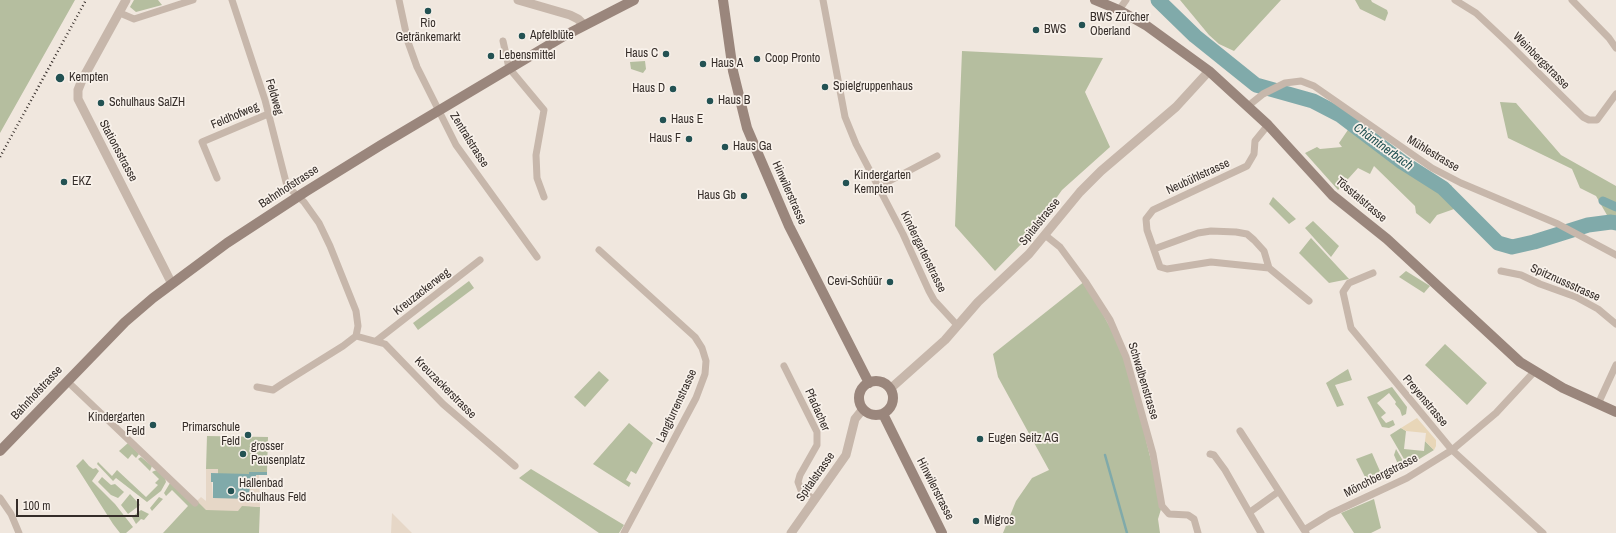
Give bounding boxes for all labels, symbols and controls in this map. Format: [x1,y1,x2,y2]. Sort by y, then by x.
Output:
marker: Rio Getränkemarkt [423,6,433,16]
place label: BWS Zürcher Oberland [1090,11,1149,39]
place label: Rio Getränkemarkt [395,17,461,45]
marker: BWS Zürcher Oberland [1077,20,1087,30]
place label: BWS [1044,23,1066,37]
marker: BWS [1031,25,1041,35]
place label: Apfelblüte [530,29,574,43]
street label: Weinbergstrasse [1510,30,1572,92]
marker: Apfelblüte [517,31,527,41]
place label: Haus C [625,47,658,61]
place label: Lebensmittel [499,49,555,63]
marker: Haus C [661,49,671,59]
marker: Lebensmittel [486,51,496,61]
place label: Coop Pronto [765,52,820,66]
marker: Coop Pronto [752,54,762,64]
place label: Haus A [711,57,743,71]
marker: Haus A [698,59,708,69]
place label: Kempten [69,71,108,85]
marker: Kempten [54,72,66,84]
street label: Feldweg [262,77,286,117]
place label: Spielgruppenhaus [833,80,913,94]
place label: Haus D [632,82,665,96]
marker: Spielgruppenhaus [820,82,830,92]
marker: Haus D [668,84,678,94]
place label: Haus B [718,94,750,108]
place label: Schulhaus SalZH [109,96,185,110]
marker: Haus B [705,96,715,106]
marker: Schulhaus SalZH [96,98,106,108]
street label: Feldhofweg [209,100,261,132]
street label: Zentralstrasse [446,110,492,170]
place label: Haus E [671,113,703,127]
marker: Haus E [658,115,668,125]
street label: Stationsstrasse [96,118,140,184]
water label: Chämtnerbach [1350,120,1416,174]
place label: Haus F [649,132,681,146]
street label: Mühlestrasse [1404,133,1462,175]
marker: Haus F [684,134,694,144]
place label: Haus Ga [733,140,772,154]
marker: Haus Ga [720,142,730,152]
street label: Neubühlstrasse [1164,156,1232,198]
street label: Hinwilerstrasse [769,159,809,227]
street label: Bahnhofstrasse [256,162,322,212]
place label: Kindergarten Kempten [854,169,911,197]
street label: Tösstalstrasse [1332,174,1390,226]
place label: EKZ [72,175,91,189]
marker: EKZ [59,177,69,187]
marker: Kindergarten Kempten [841,178,851,188]
place label: Haus Gb [697,189,736,203]
marker: Haus Gb [739,191,749,201]
street label: Spitalstrasse [1017,195,1063,249]
street label: Kindergartenstrasse [897,209,949,295]
street label: Spitznussstrasse [1528,261,1602,305]
street label: Kreuzackerweg [391,265,453,319]
place label: Cevi-Schüür [827,275,882,289]
marker: Cevi-Schüür [885,277,895,287]
street label: Schwalbenstrasse [1124,341,1162,421]
street label: Kreuzackerstrasse [411,354,479,422]
street label: Bahnhofstrasse [8,363,66,423]
street label: Langfurrenstrasse [654,367,700,445]
street label: Preyenstrasse [1399,372,1451,430]
street label: Pfadacher [801,387,833,433]
place label: Kindergarten Feld [88,411,145,439]
marker: Kindergarten Feld [148,420,158,430]
place label: Primarschule Feld [182,421,240,449]
marker: Primarschule Feld [243,430,253,440]
place label: Eugen Seitz AG [988,432,1059,446]
marker: Eugen Seitz AG [975,434,985,444]
place label: grosser Pausenplatz [251,440,305,468]
marker: grosser Pausenplatz [238,449,248,459]
street label: Spitalstrasse [794,450,838,504]
street label: Mönchbergstrasse [1342,451,1420,501]
street label: Hinwilerstrasse [913,456,957,522]
place label: Hallenbad Schulhaus Feld [239,477,306,505]
marker: Hallenbad Schulhaus Feld [226,486,236,496]
scale bar [18,491,141,517]
text: 100 m [23,498,50,514]
place label: Migros [984,514,1014,528]
marker: Migros [971,516,981,526]

